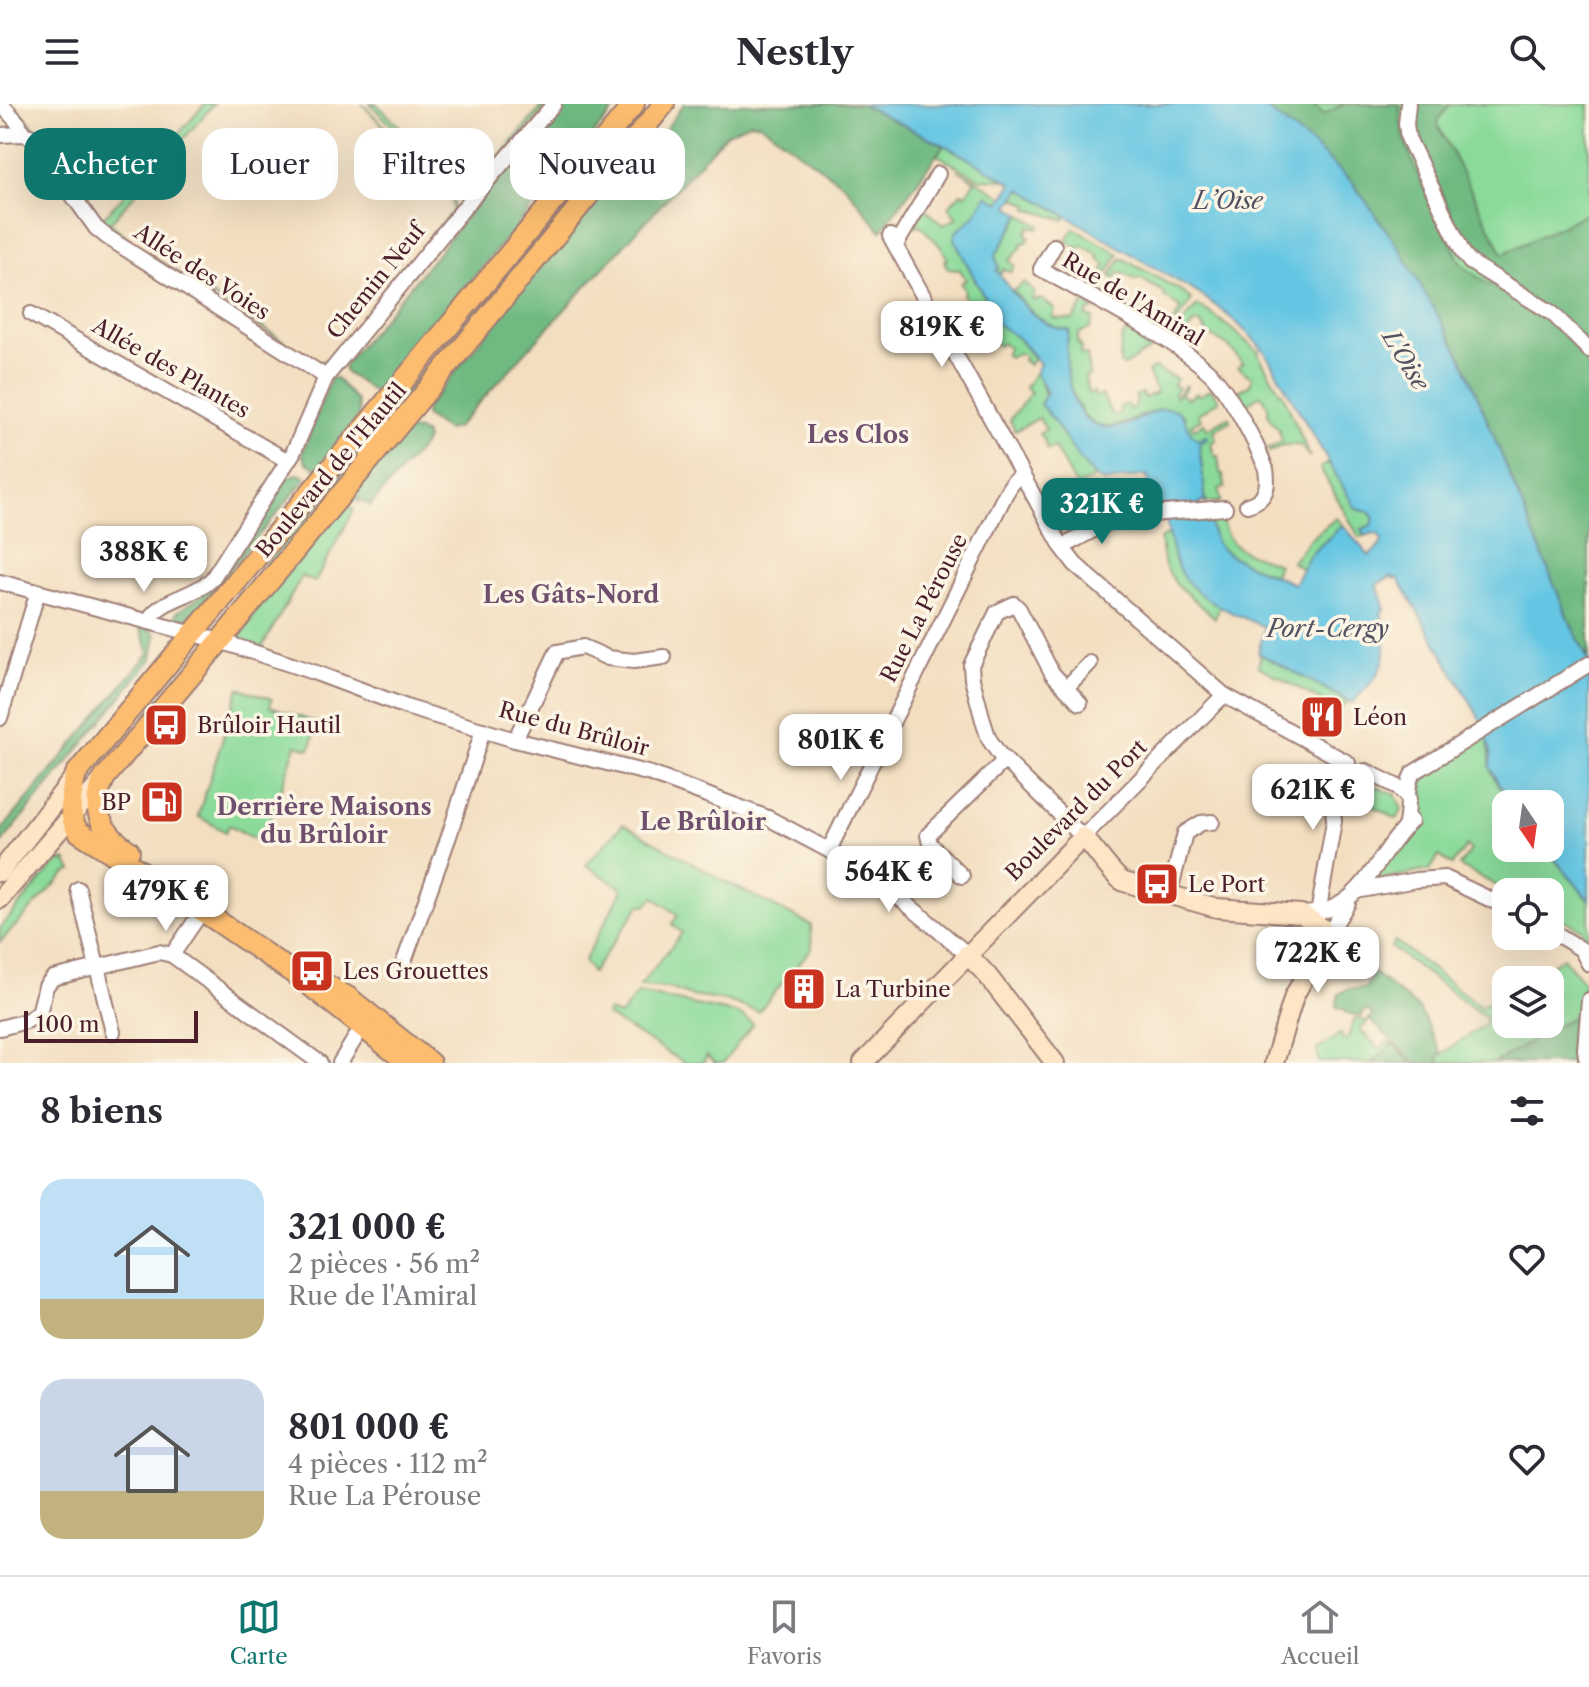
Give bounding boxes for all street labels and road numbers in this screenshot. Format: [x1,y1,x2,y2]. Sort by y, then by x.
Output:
street label: Chemin Neuf [321,215,433,344]
street label: Allée des Voies [128,218,275,326]
street label: Rue de l'Amiral [1057,246,1209,352]
street label: Allée des Plantes [87,312,254,424]
street label: Boulevard de l'Hautil [250,377,412,563]
street label: Rue La Pérouse [875,529,973,687]
street label: Rue du Brûloir [496,696,652,762]
street label: Boulevard du Port [1000,733,1153,886]

